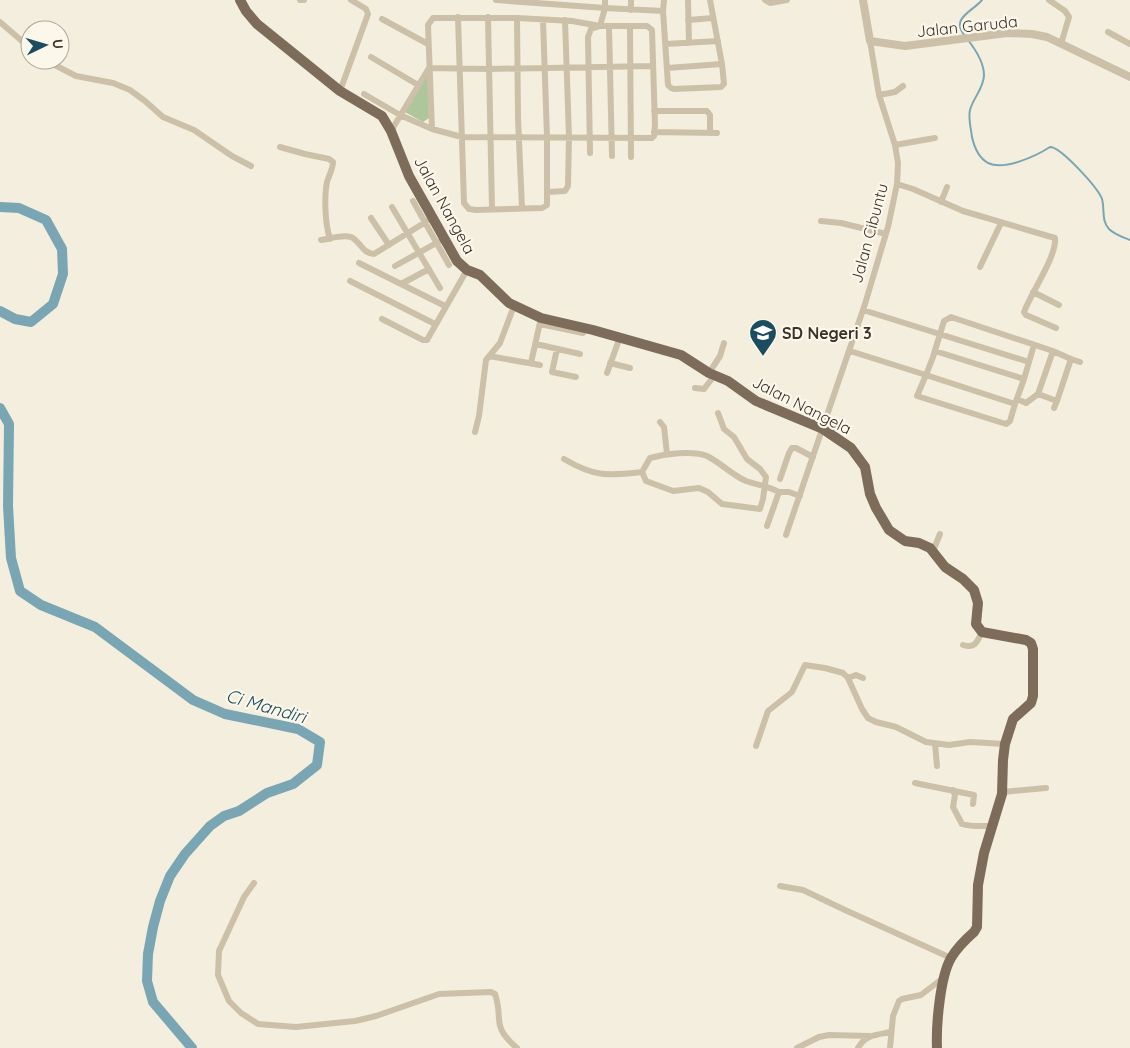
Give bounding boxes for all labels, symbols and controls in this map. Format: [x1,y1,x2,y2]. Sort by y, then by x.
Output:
street label: Jalan Garuda [915,11,1019,41]
north arrow [20,20,70,70]
text: U [49,38,67,50]
street label: Jalan Nangela [410,153,480,257]
street label: Jalan Cibuntu [846,181,892,285]
school or university icon: SD Negeri 3 [748,318,778,357]
place label: SD Negeri 3 [782,323,872,343]
street label: Jalan Nangela [749,371,855,439]
water label: Ci Mandiri [223,684,311,729]

